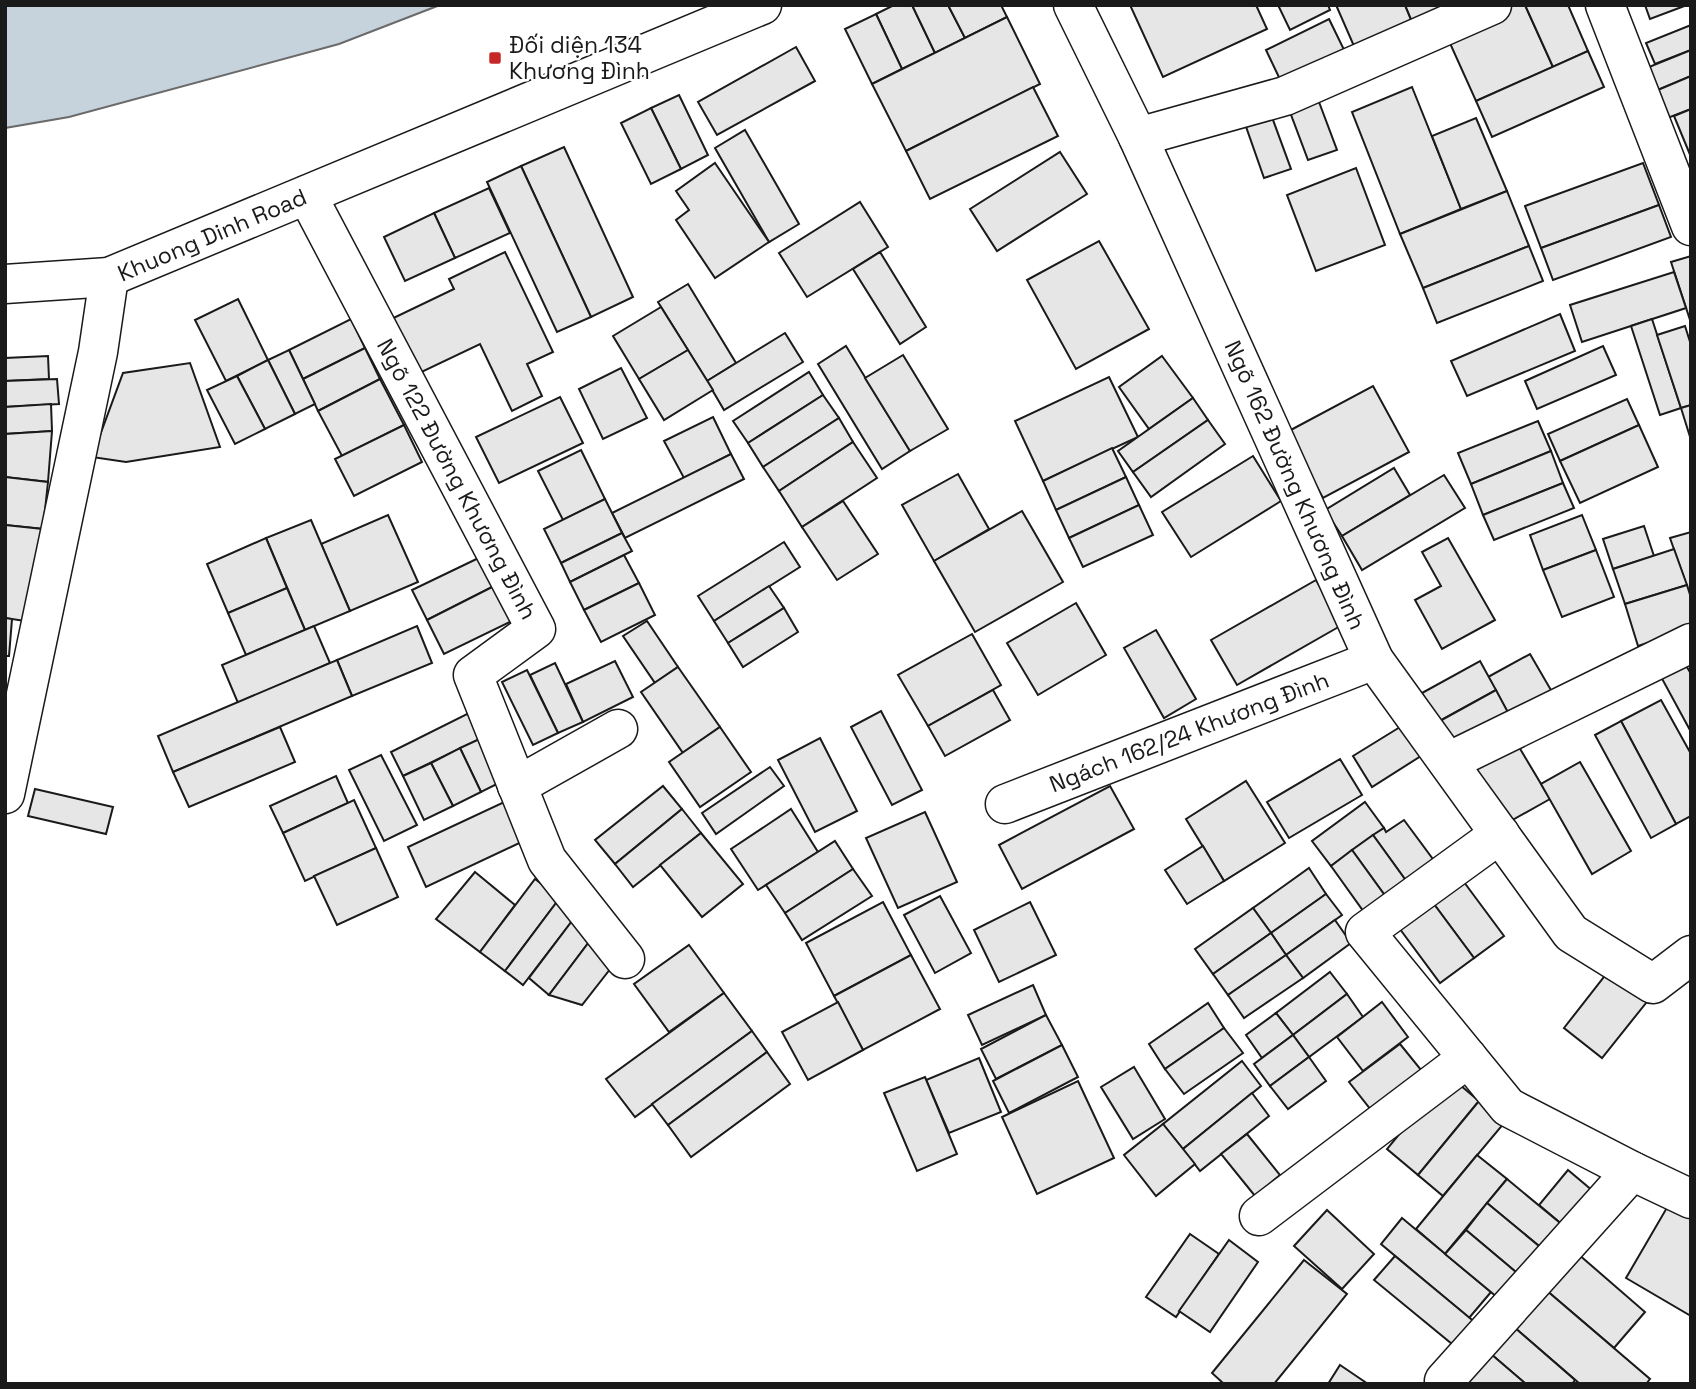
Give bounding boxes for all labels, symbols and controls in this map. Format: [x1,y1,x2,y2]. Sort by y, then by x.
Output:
place label: Đối diện 134 Khương Đình [509,30,650,86]
marker: Đối diện 134 Khương Đình [487,50,503,66]
street label: Khuong Dinh Road [113,182,311,288]
street label: Ngõ 122 Đường Khương Đình [370,334,544,624]
street label: Ngõ 162 Đường Khương Đình [1218,336,1372,634]
street label: Ngách 162/24 Khương Đình [1045,665,1333,799]

